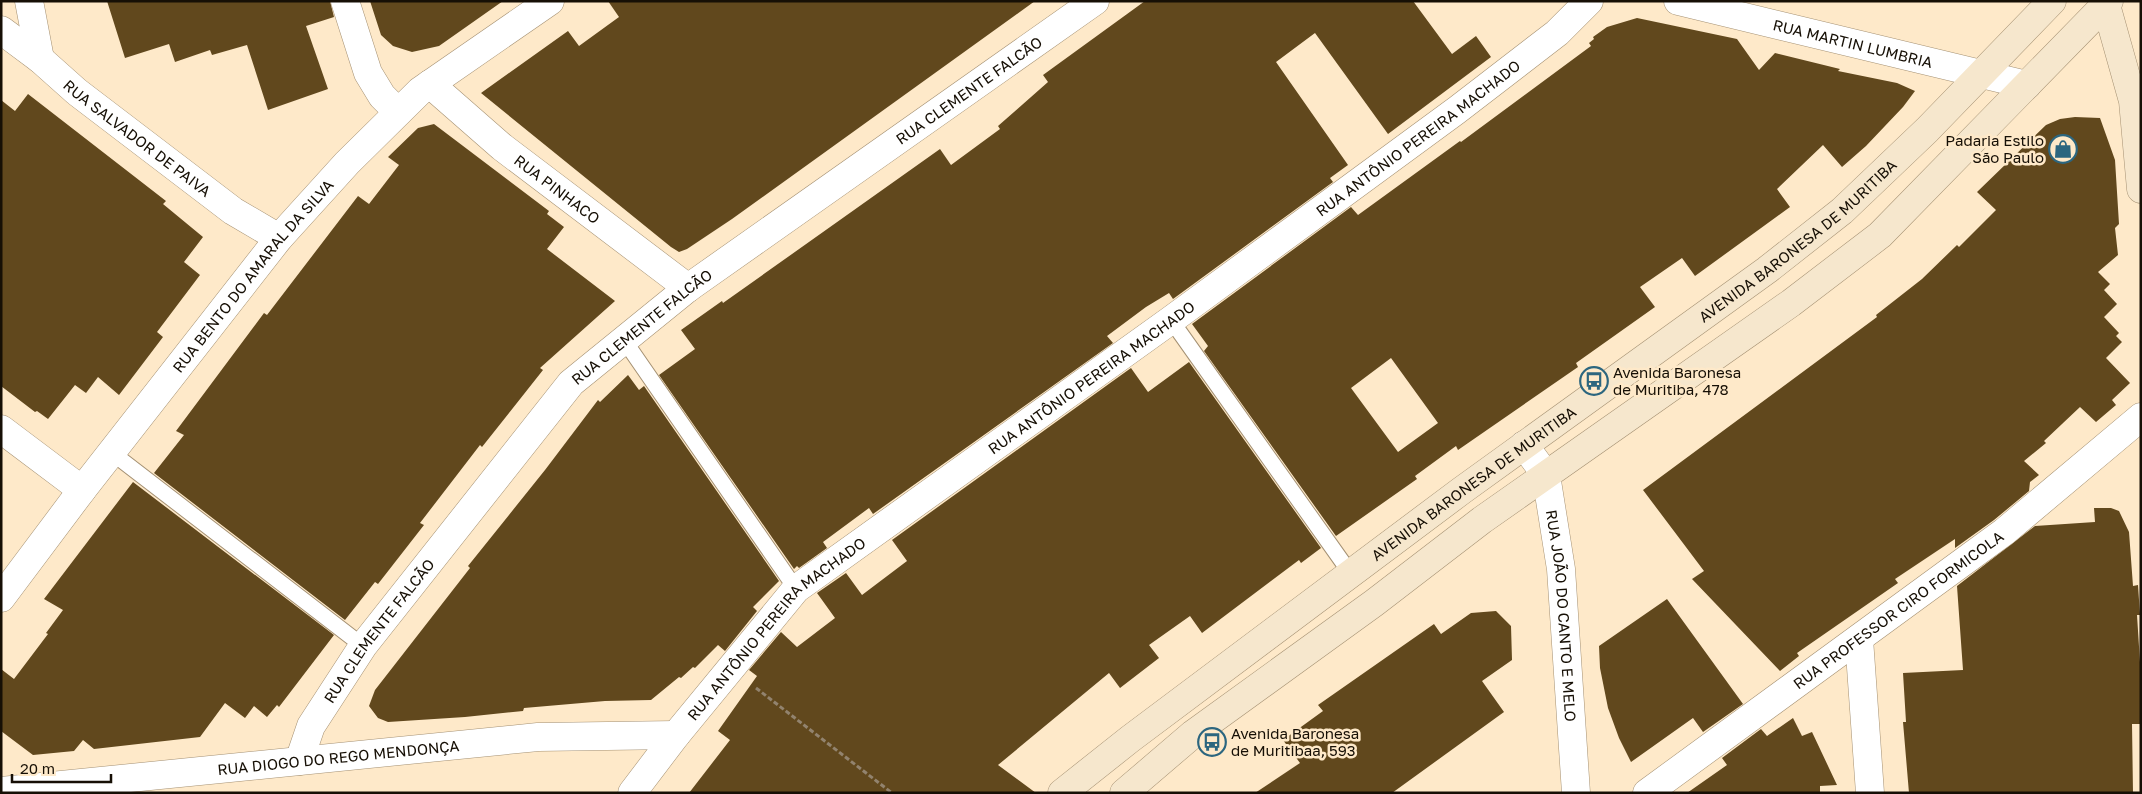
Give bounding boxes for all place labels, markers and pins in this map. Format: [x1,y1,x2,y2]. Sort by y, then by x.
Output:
place label: Padaria Estilo São Paulo [1945,131,2044,166]
shop icon: Padaria Estilo São Paulo [2048,134,2078,164]
place label: Avenida Baronesa de Muritiba, 478 [1613,363,1741,398]
bus stop icon: Avenida Baronesa de Muritiba, 478 [1579,366,1609,396]
place label: Avenida Baronesa de Muritibaa, 593 [1231,724,1359,759]
bus stop icon: Avenida Baronesa de Muritibaa, 593 [1197,727,1227,757]

